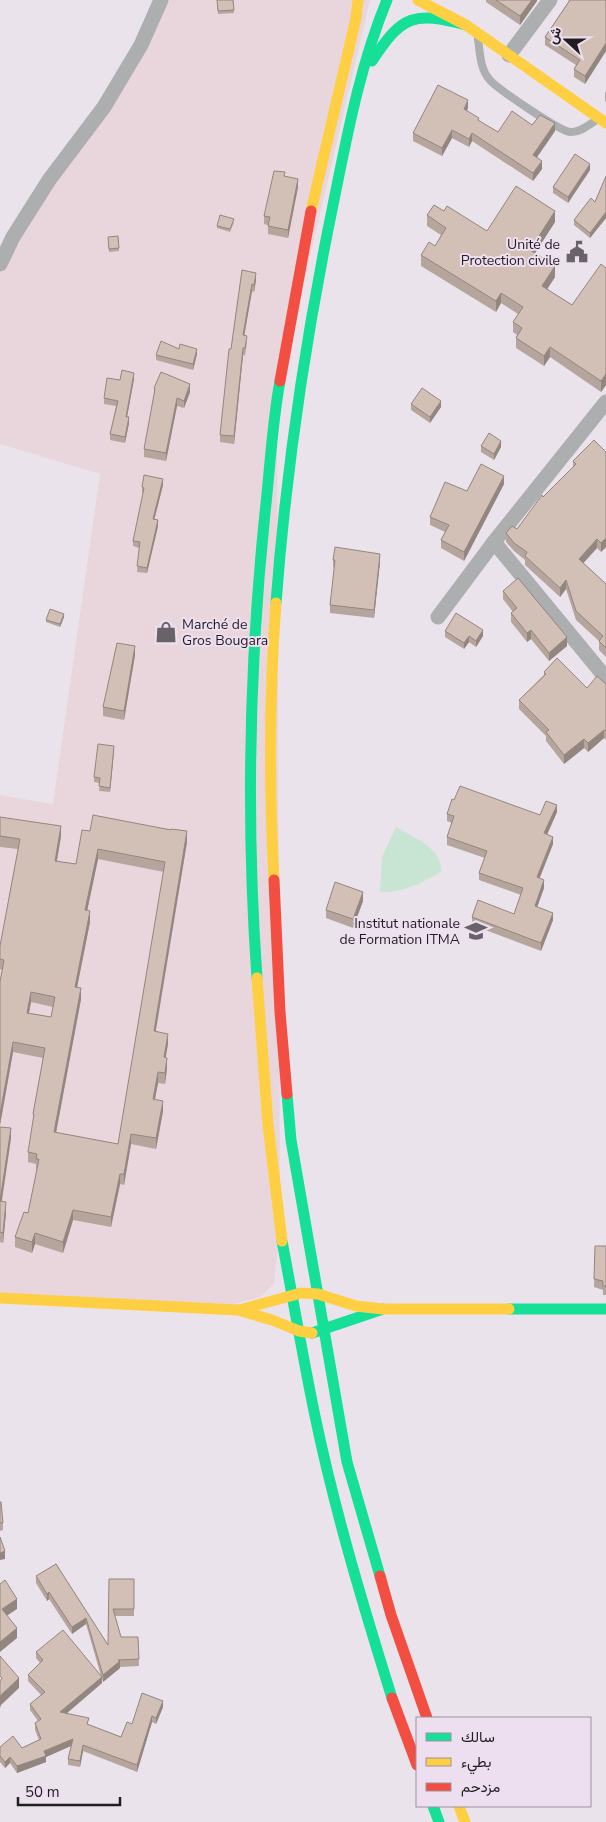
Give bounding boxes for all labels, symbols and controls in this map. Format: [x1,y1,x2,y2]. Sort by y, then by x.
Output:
north arrow [541,15,591,65]
text: ش [542,24,566,47]
place label: Unité de Protection civile [461,235,560,270]
public building icon: Unité de Protection civile [564,239,590,265]
place label: Marché de Gros Bougara [182,615,268,650]
shop icon: Marché de Gros Bougara [153,619,179,645]
place label: Institut nationale de Formation ITMA [340,914,460,949]
school or university icon: Institut nationale de Formation ITMA [463,918,489,944]
legend [416,1717,591,1807]
text: سالك [461,1727,495,1747]
text: بطيء [461,1752,491,1775]
scale bar [18,1774,120,1806]
text: مزدحم [461,1777,500,1797]
text: 50 m [25,1782,60,1802]

